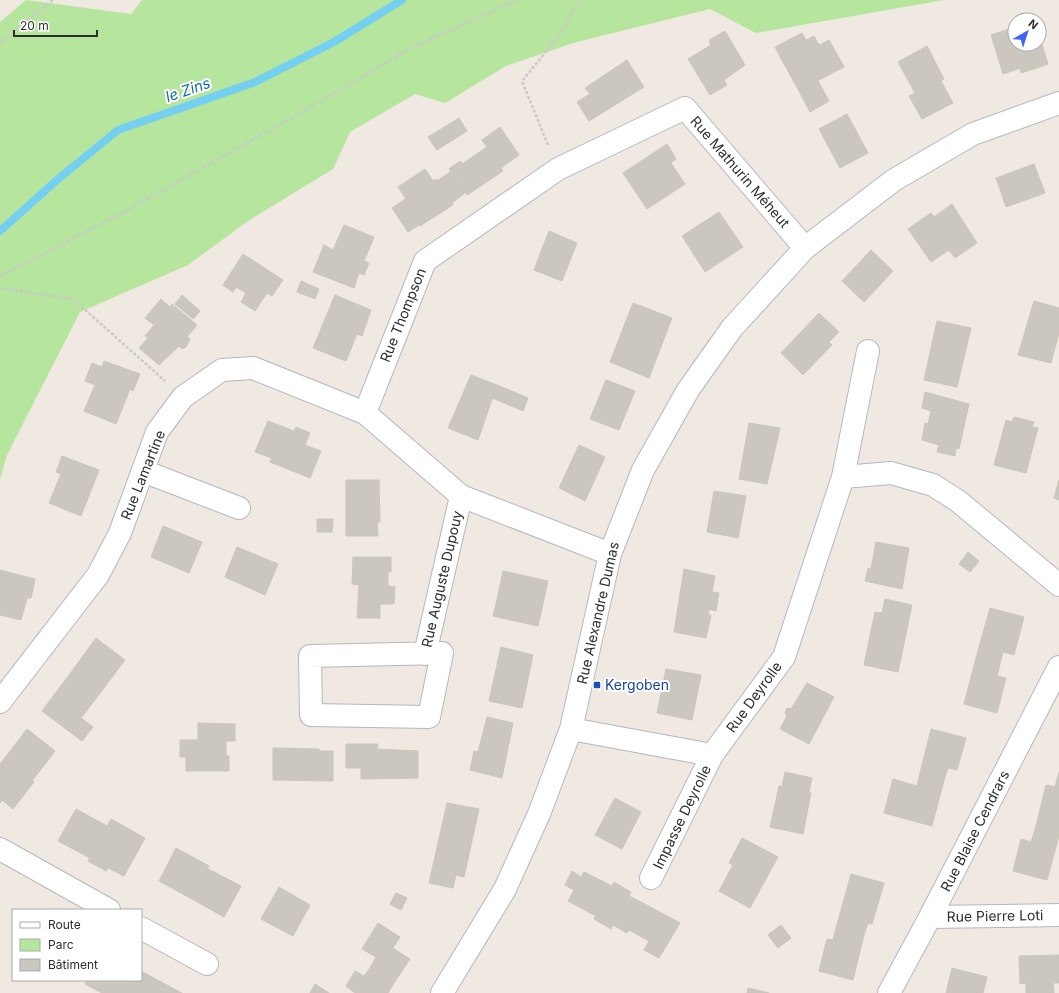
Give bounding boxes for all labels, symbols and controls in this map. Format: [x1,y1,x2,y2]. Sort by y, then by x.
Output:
scale bar [14,12,97,38]
north arrow [1007,12,1047,52]
text: N [1026,16,1041,32]
text: 20 m [20,18,49,33]
water label: le Zins [163,73,213,106]
street label: Rue Mathurin Méheut [687,112,794,231]
street label: Rue Thompson [376,265,429,364]
street label: Rue Lamartine [117,428,168,522]
street label: Rue Auguste Dupouy [418,509,466,649]
street label: Rue Alexandre Dumas [573,540,622,686]
street label: Rue Deyrolle [722,658,785,736]
place label: Kergoben [605,676,669,693]
marker: Kergoben [592,680,602,690]
street label: Impasse Deyrolle [649,762,714,872]
street label: Rue Blaise Cendrars [937,767,1012,894]
street label: Rue Pierre Loti [946,906,1044,925]
legend [12,909,142,981]
text: Route [48,917,81,932]
text: Parc [48,937,74,952]
text: Bâtiment [48,957,98,972]

